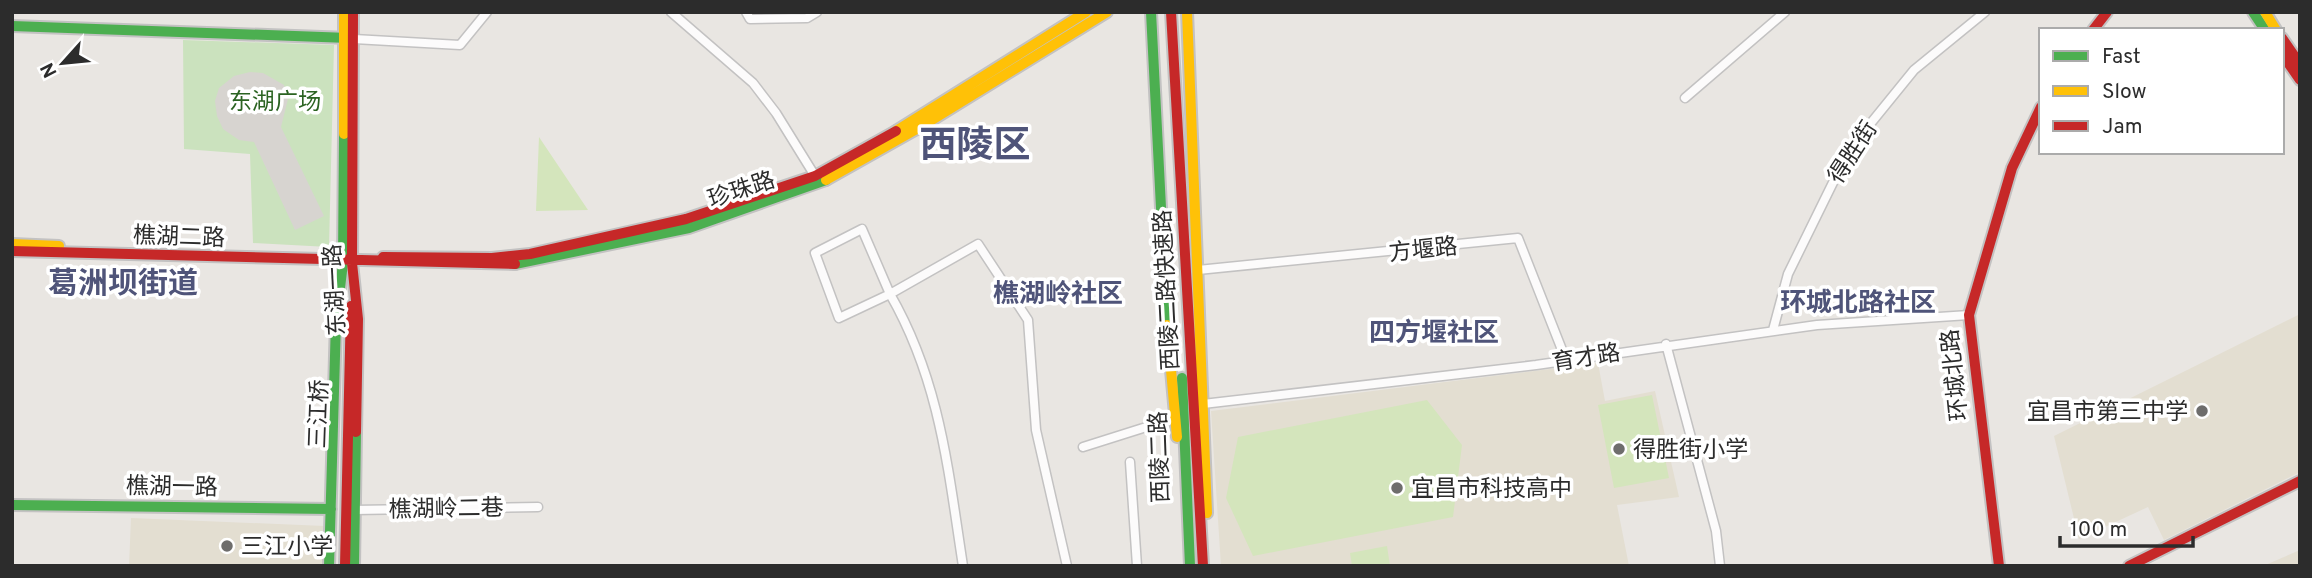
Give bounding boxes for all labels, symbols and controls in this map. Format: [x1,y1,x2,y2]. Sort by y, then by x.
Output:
north arrow [28,28,98,98]
legend [2039,28,2284,154]
text: Fast [2102,44,2141,71]
text: N [36,58,63,81]
text: Slow [2102,79,2147,106]
park label: 东湖广场 [229,89,321,118]
text: Jam [2102,114,2143,141]
street label: 得胜街 [1823,117,1885,190]
district label: 西陵区 [920,124,1031,171]
street label: 珍珠路 [704,167,779,216]
street label: 西陵二路快速路 [1150,209,1187,371]
street label: 樵湖二路 [132,222,225,255]
street label: 方堰路 [1387,233,1459,270]
street label: 东湖一路 [320,243,353,337]
district label: 葛洲坝街道 [48,267,198,304]
district label: 樵湖岭社区 [993,279,1123,312]
district label: 环城北路社区 [1780,288,1936,321]
district label: 四方堰社区 [1369,318,1499,351]
street label: 环城北路 [1937,327,1976,422]
street label: 育才路 [1550,340,1623,379]
street label: 三江桥 [305,379,336,449]
place label: 宜昌市第三中学 [2027,399,2188,428]
marker: 宜昌市第三中学 [2194,403,2210,419]
street label: 西陵二路 [1145,410,1178,503]
place label: 得胜街小学 [1633,437,1748,466]
marker: 得胜街小学 [1611,441,1627,457]
street label: 樵湖一路 [126,473,218,504]
place label: 宜昌市科技高中 [1411,476,1572,505]
marker: 宜昌市科技高中 [1389,480,1405,496]
street label: 樵湖岭二巷 [388,495,504,526]
scale bar [2060,504,2193,548]
text: 100 m [2070,517,2127,544]
place label: 三江小学 [241,534,333,563]
marker: 三江小学 [219,538,235,554]

